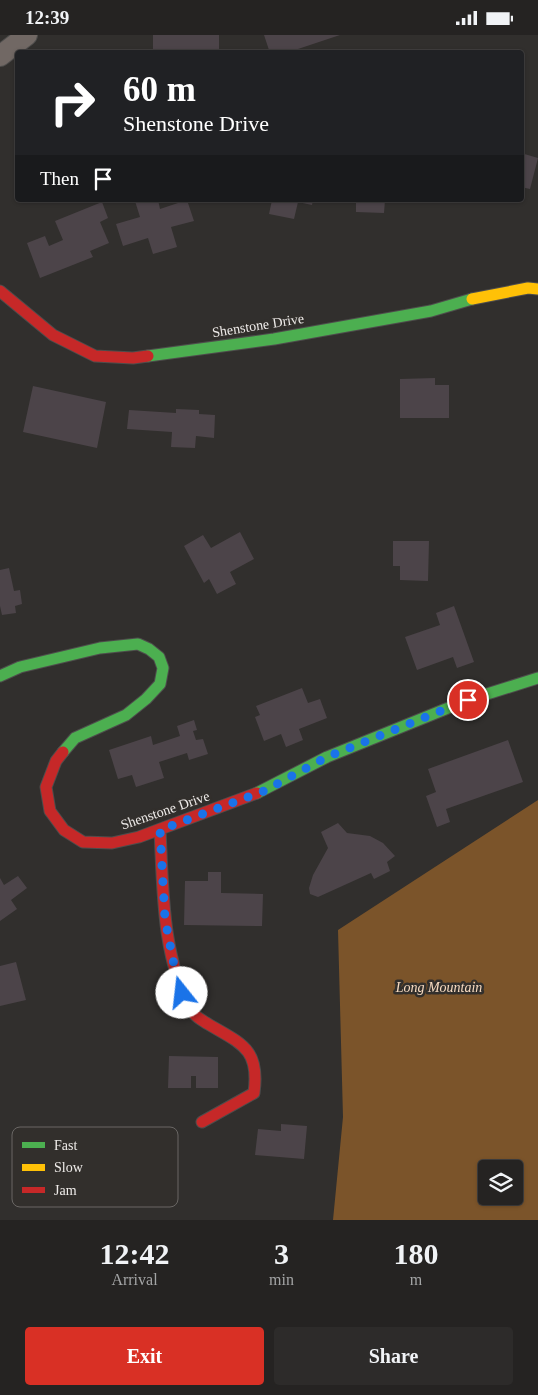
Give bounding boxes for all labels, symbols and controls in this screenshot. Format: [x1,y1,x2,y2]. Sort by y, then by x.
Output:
text: 12:39 [25,7,69,28]
icon: right [40,70,105,135]
text: 60 m [123,70,196,109]
text: Shenstone Drive [123,111,269,136]
icon: arrive [89,165,117,193]
text: Then [40,168,79,189]
street label: Shenstone Drive [211,311,305,340]
pin [447,679,489,721]
icon: arrive [454,686,482,714]
street label: Shenstone Drive [119,788,212,833]
position arrow [155,966,207,1018]
park label: Long Mountain [395,980,482,995]
legend [12,1127,178,1207]
text: Fast [54,1138,77,1153]
text: Slow [54,1160,84,1175]
map controls [478,1160,523,1205]
button: layers [478,1160,523,1205]
text: Jam [54,1183,77,1198]
text: 12:42 [100,1237,170,1270]
text: 3 [274,1237,289,1270]
text: 180 [393,1237,438,1270]
text: Arrival [111,1271,158,1288]
text: min [269,1271,294,1288]
text: m [410,1271,422,1288]
button: Exit [25,1327,264,1385]
button: Share [274,1327,513,1385]

